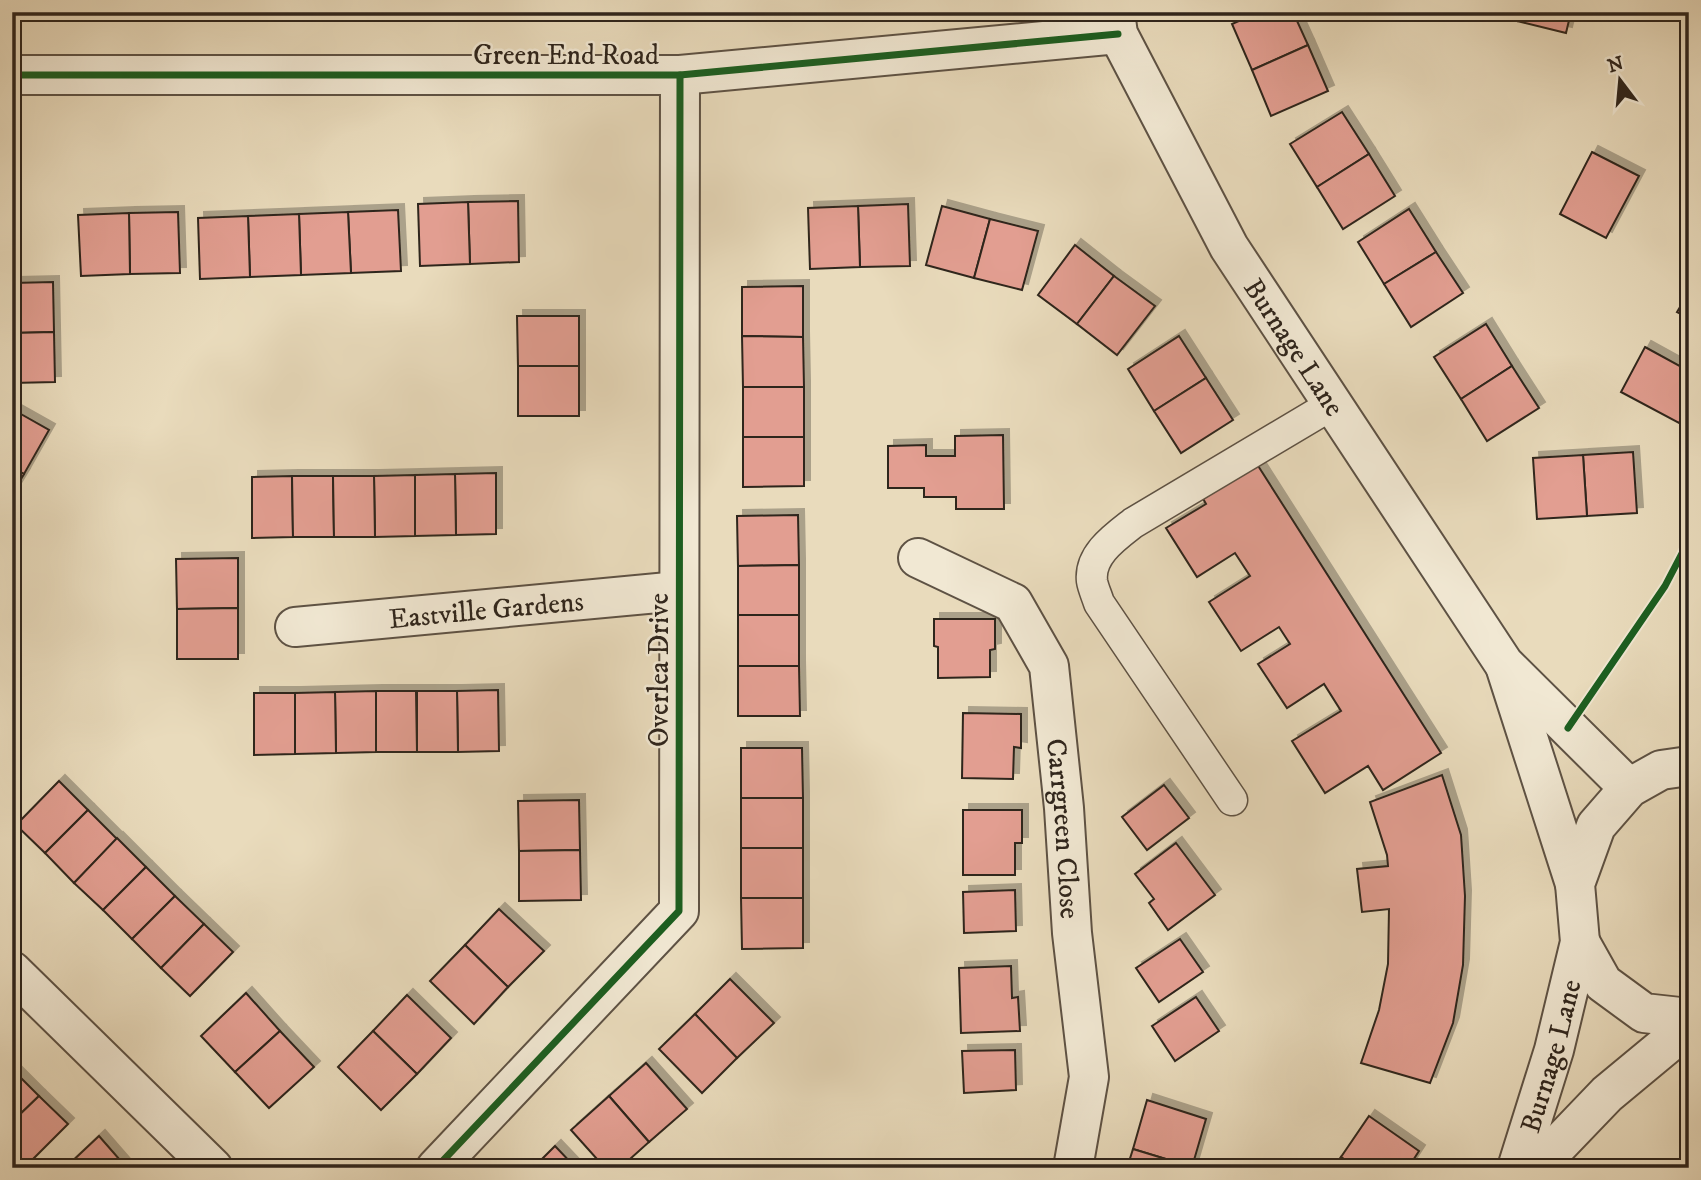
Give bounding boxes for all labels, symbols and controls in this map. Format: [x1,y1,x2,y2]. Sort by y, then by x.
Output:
street label: Green End Road [473,38,659,73]
north arrow [1586,46,1656,116]
text: N [1605,52,1627,78]
street label: Burnage Lane [1236,272,1352,423]
street label: Eastville Gardens [387,584,585,637]
street label: Overlea Drive [642,593,677,747]
street label: Carrgreen Close [1038,737,1087,920]
street label: Burnage Lane [1513,976,1589,1137]

